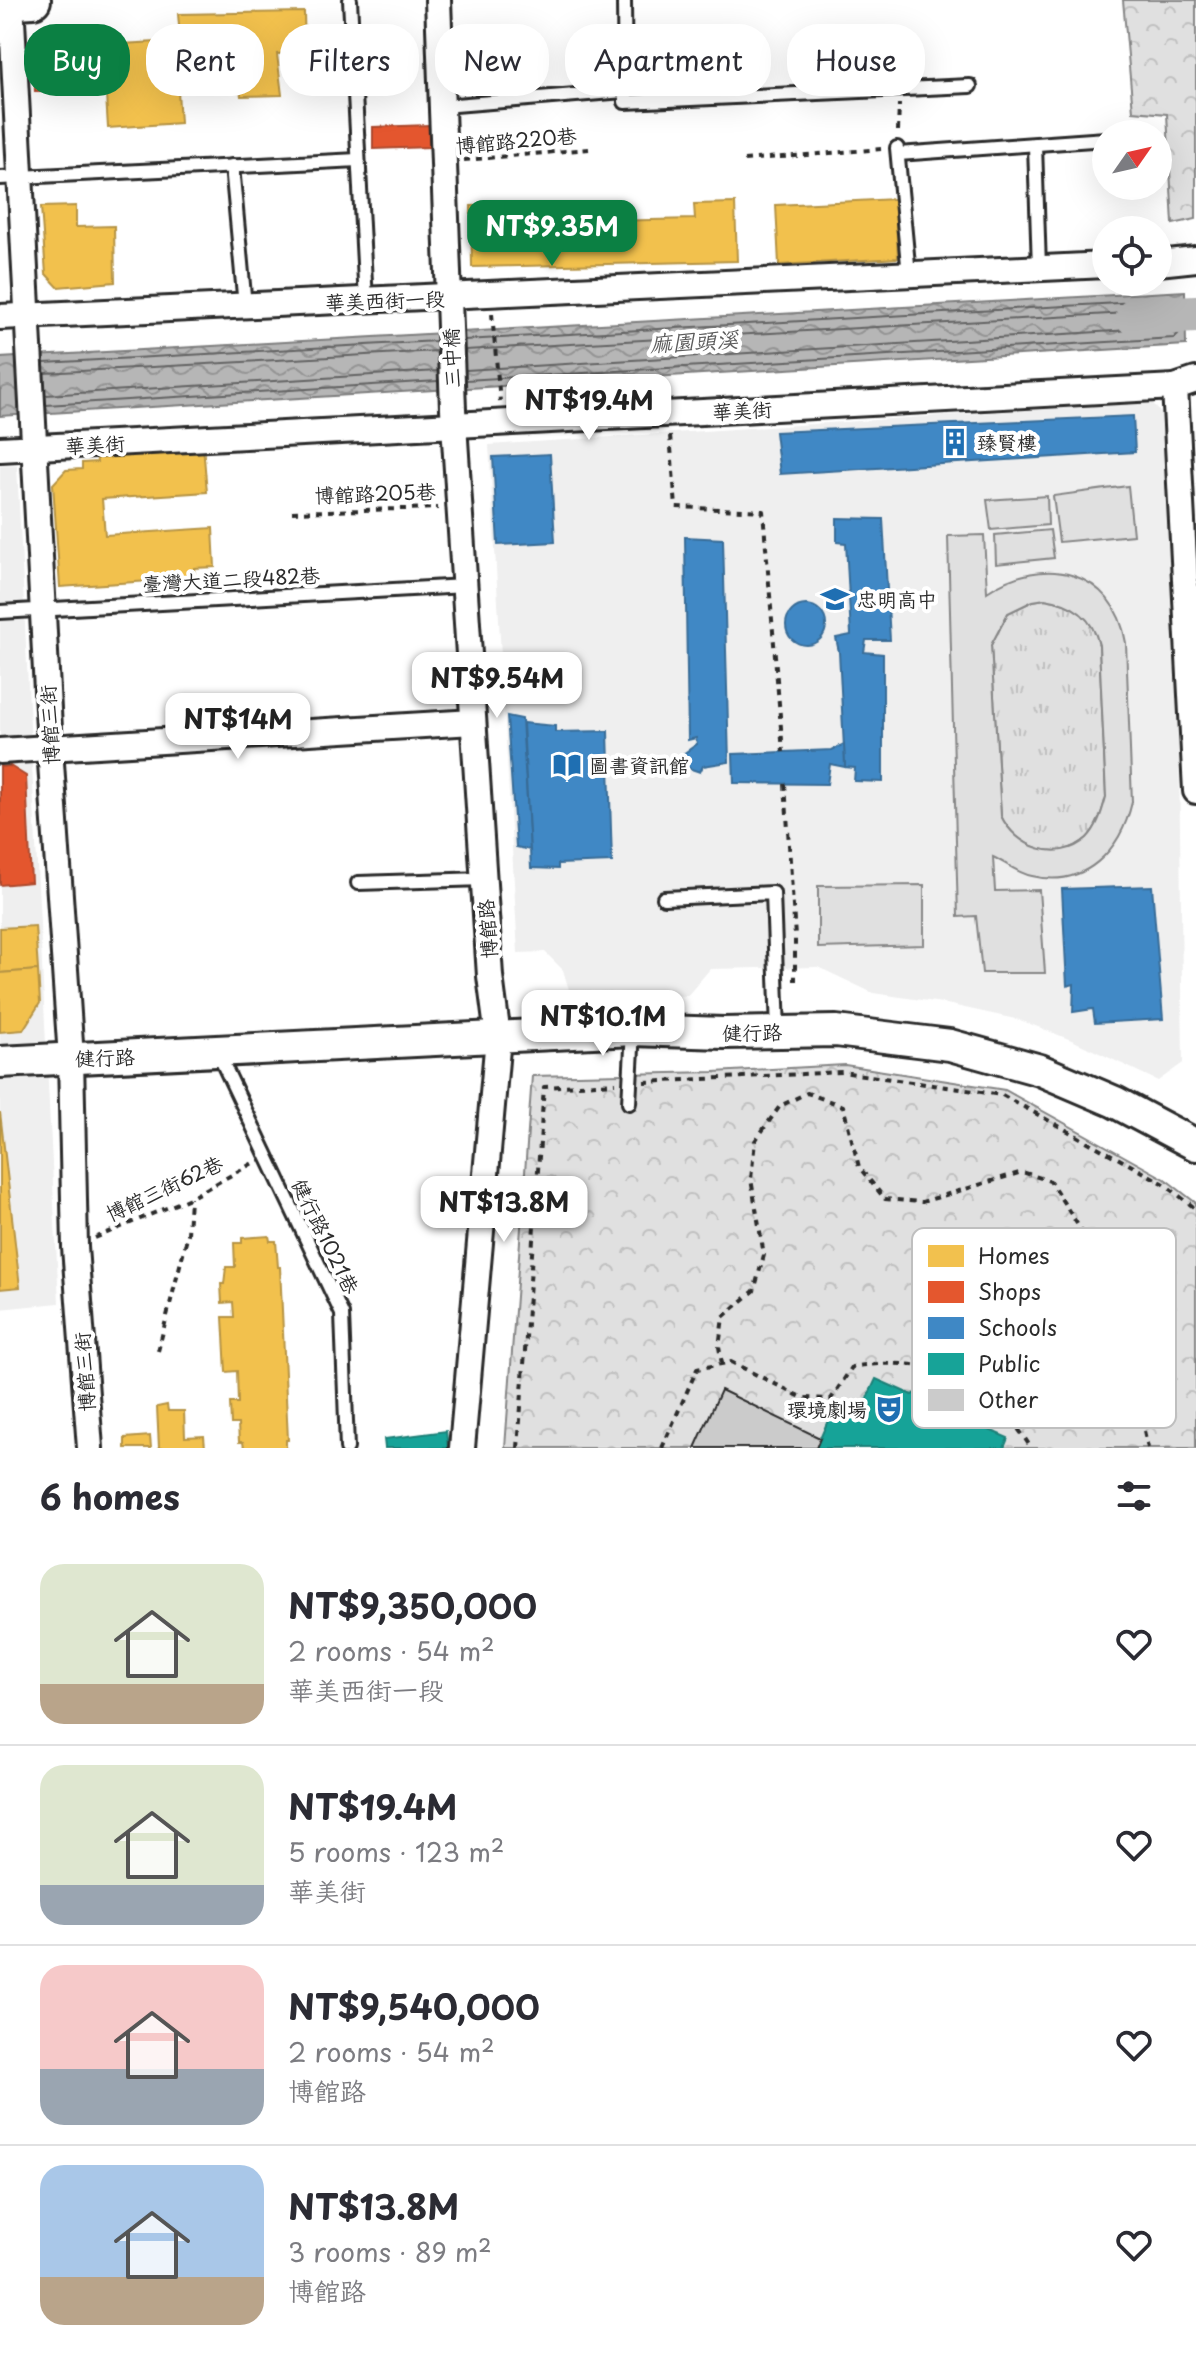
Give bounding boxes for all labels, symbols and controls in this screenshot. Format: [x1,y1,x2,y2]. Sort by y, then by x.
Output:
chip: Buy [24,24,130,96]
chip: Rent [146,24,264,96]
chip: Filters [280,24,419,96]
chip: New [435,24,549,96]
chip: Apartment [565,24,771,96]
chip: House [787,24,925,96]
street label: 博館路220巷 [454,120,579,160]
north arrow [1092,120,1172,200]
map controls [1092,120,1172,296]
pin: NT$9.35M [469,200,635,268]
text: NT$9.35M [485,206,619,245]
button: locate [1092,216,1172,296]
street label: 華美西街一段 [325,283,445,317]
water label: 麻園頭溪 [649,321,740,359]
street label: 三中橋 [435,327,467,389]
pin: NT$19.4M [506,374,672,442]
text: NT$19.4M [524,380,654,419]
street label: 華美街 [711,393,773,427]
street label: 華美街 [64,427,126,461]
building icon: 臻賢樓 [940,427,970,457]
place label: 臻賢樓 [977,427,1037,457]
street label: 博館路205巷 [314,476,437,510]
street label: 臺灣大道二段482巷 [141,559,322,599]
school or university icon: 忠明高中 [820,584,850,614]
place label: 忠明高中 [857,584,937,614]
pin: NT$9.54M [414,652,580,720]
text: NT$9.54M [430,658,564,697]
street label: 博館三街 [32,684,66,766]
pin: NT$14M [173,693,303,761]
text: NT$14M [183,699,293,738]
library icon: 圖書資訊館 [552,750,582,780]
place label: 圖書資訊館 [589,750,689,780]
street label: 博館路 [470,897,504,960]
pin: NT$10.1M [520,990,686,1058]
text: NT$10.1M [540,996,666,1035]
street label: 健行路 [722,1016,783,1048]
street label: 健行路 [74,1041,137,1073]
street label: 博館三街62巷 [100,1147,228,1228]
street label: 健行路1021巷 [285,1173,367,1300]
pin: NT$13.8M [421,1176,587,1244]
text: NT$13.8M [439,1182,569,1221]
legend [912,1228,1176,1428]
text: Homes [978,1238,1049,1271]
text: Shops [978,1274,1041,1307]
text: Schools [978,1310,1057,1343]
street label: 博館三街 [66,1331,102,1413]
text: Public [978,1346,1040,1379]
text: Other [978,1382,1039,1415]
place label: 環境劇場 [787,1394,867,1424]
theatre icon: 環境劇場 [874,1394,904,1424]
text: 6 homes [40,1470,180,1522]
icon: filters [1112,1474,1156,1518]
text: NT$9,350,000 [288,1579,537,1631]
icon: home [104,1596,200,1692]
icon: heart [1112,1622,1156,1666]
text: 2 rooms · 54 m² [288,1631,495,1670]
text: 華美西街一段 [288,1670,444,1709]
text: NT$19.4M [288,1780,457,1832]
icon: home [104,1797,200,1893]
icon: heart [1112,1823,1156,1867]
text: 5 rooms · 123 m² [288,1832,504,1871]
text: 華美街 [288,1871,366,1910]
text: NT$9,540,000 [288,1980,540,2032]
icon: home [104,1997,200,2093]
icon: heart [1112,2023,1156,2067]
text: 2 rooms · 54 m² [288,2032,495,2071]
text: 博館路 [288,2071,366,2110]
text: NT$13.8M [288,2180,459,2232]
icon: home [104,2197,200,2293]
icon: heart [1112,2223,1156,2267]
text: 3 rooms · 89 m² [288,2232,492,2271]
text: 博館路 [288,2271,366,2310]

